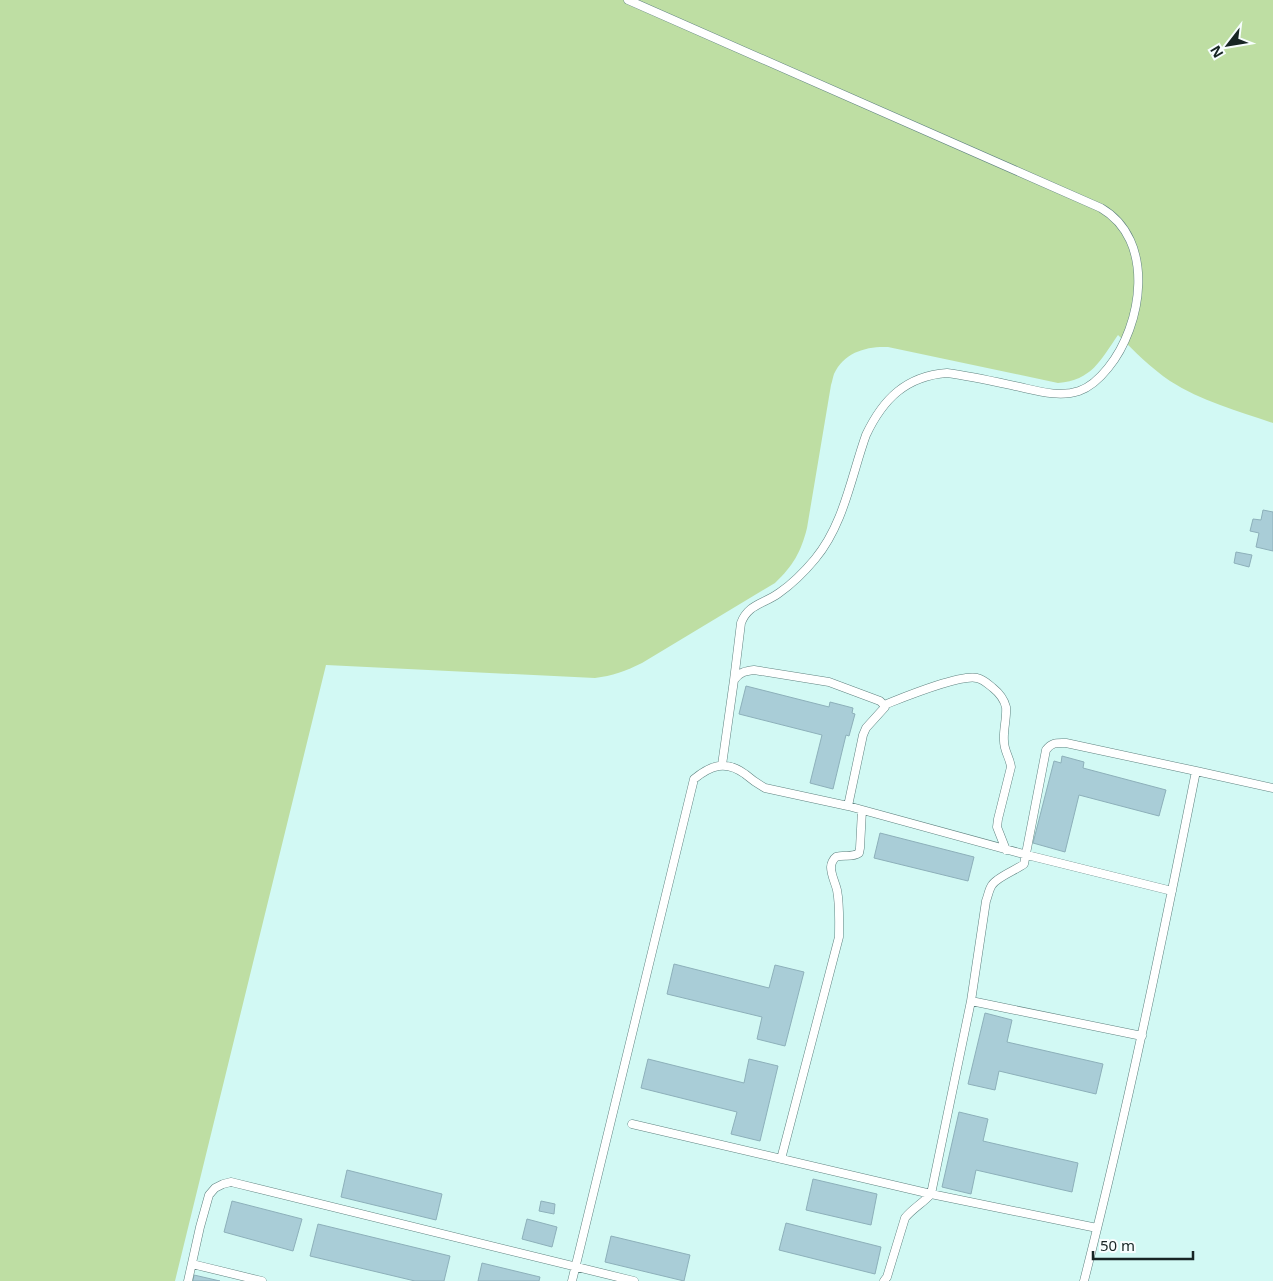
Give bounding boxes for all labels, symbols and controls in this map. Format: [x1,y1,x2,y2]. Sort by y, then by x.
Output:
north arrow [1203,20,1253,70]
text: N [1205,42,1228,62]
scale bar [1093,1228,1193,1260]
text: 50 m [1100,1235,1135,1255]

